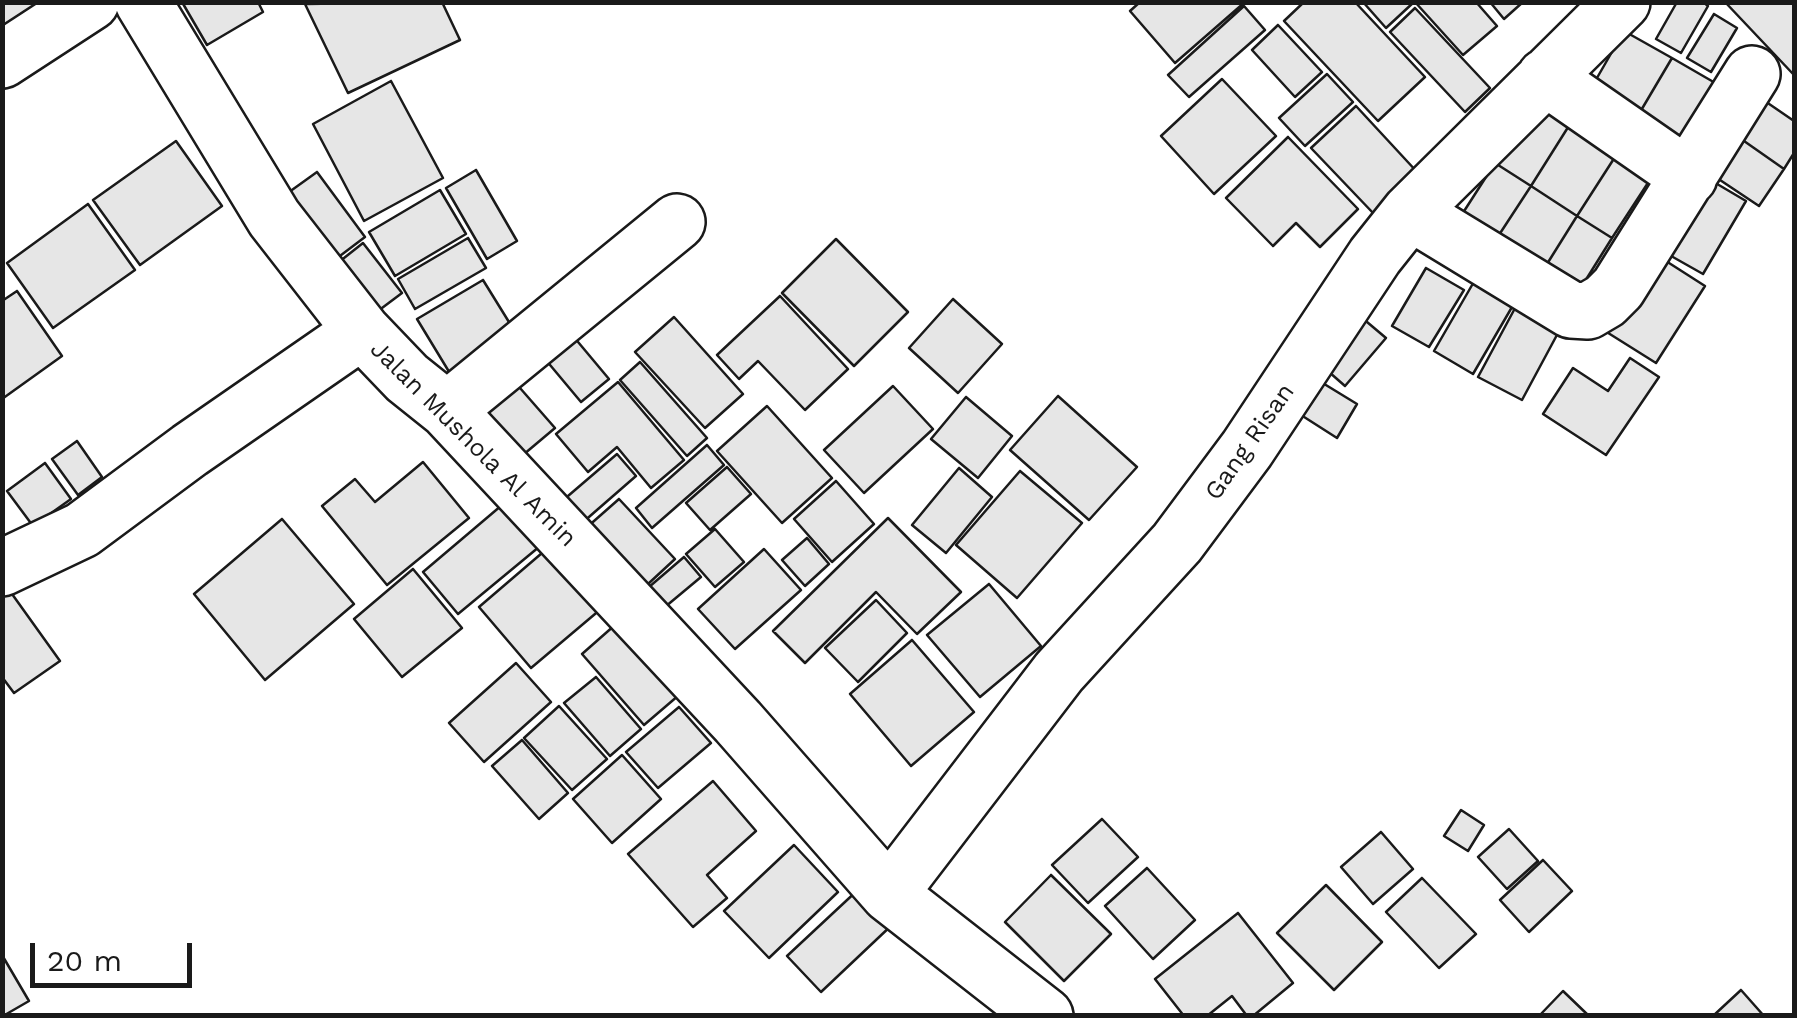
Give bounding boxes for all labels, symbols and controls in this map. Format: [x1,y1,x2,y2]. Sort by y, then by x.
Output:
street label: Jalan Mushola Al Amin [364,335,582,553]
street label: Gang Risan [1199,378,1301,506]
scale bar [35,923,198,985]
text: 20 m [47,943,122,978]

